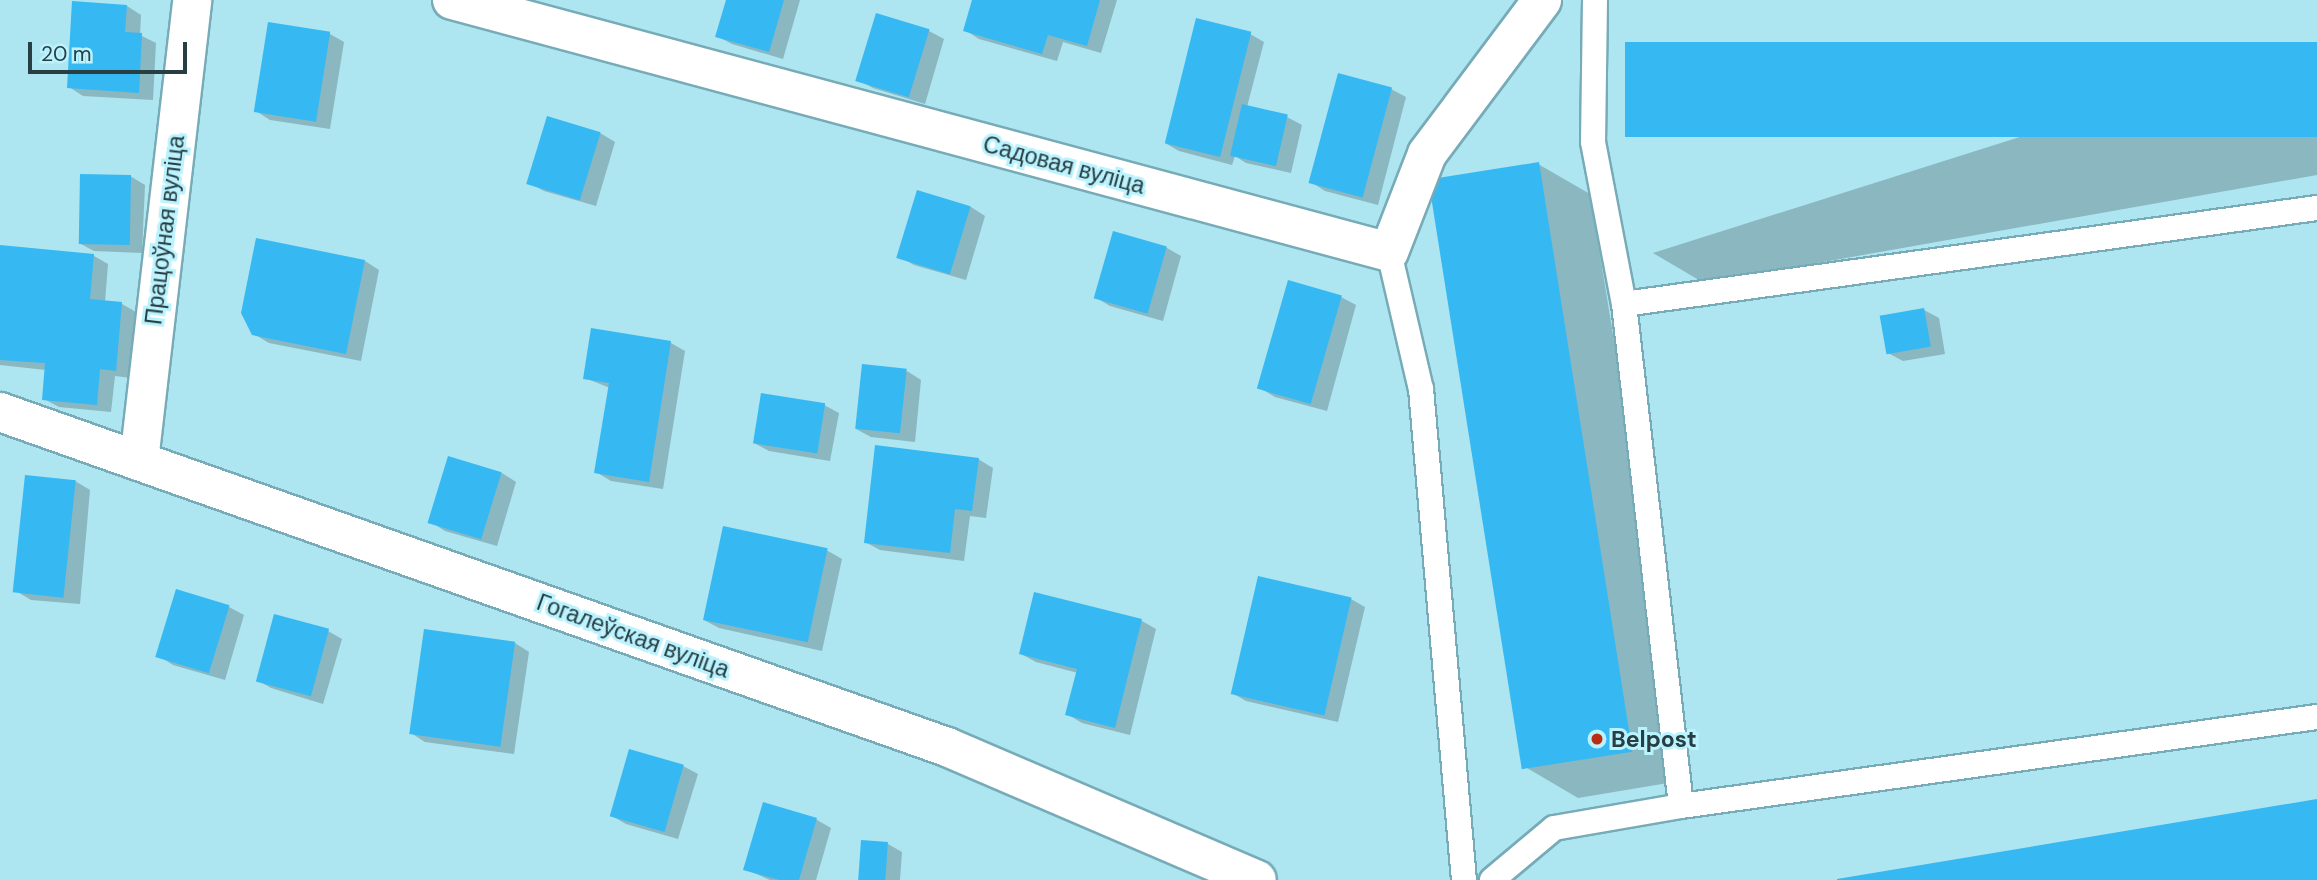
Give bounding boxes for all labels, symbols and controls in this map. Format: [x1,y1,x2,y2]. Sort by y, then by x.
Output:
scale bar [32,28,191,72]
text: 20 m [41,40,92,68]
street label: Садовая вуліца [980,130,1148,200]
street label: Працоўная вуліца [140,134,190,326]
street label: Гогалеўская вуліца [533,588,733,684]
place label: Belpost [1611,725,1697,753]
marker: Belpost [1589,731,1605,747]

